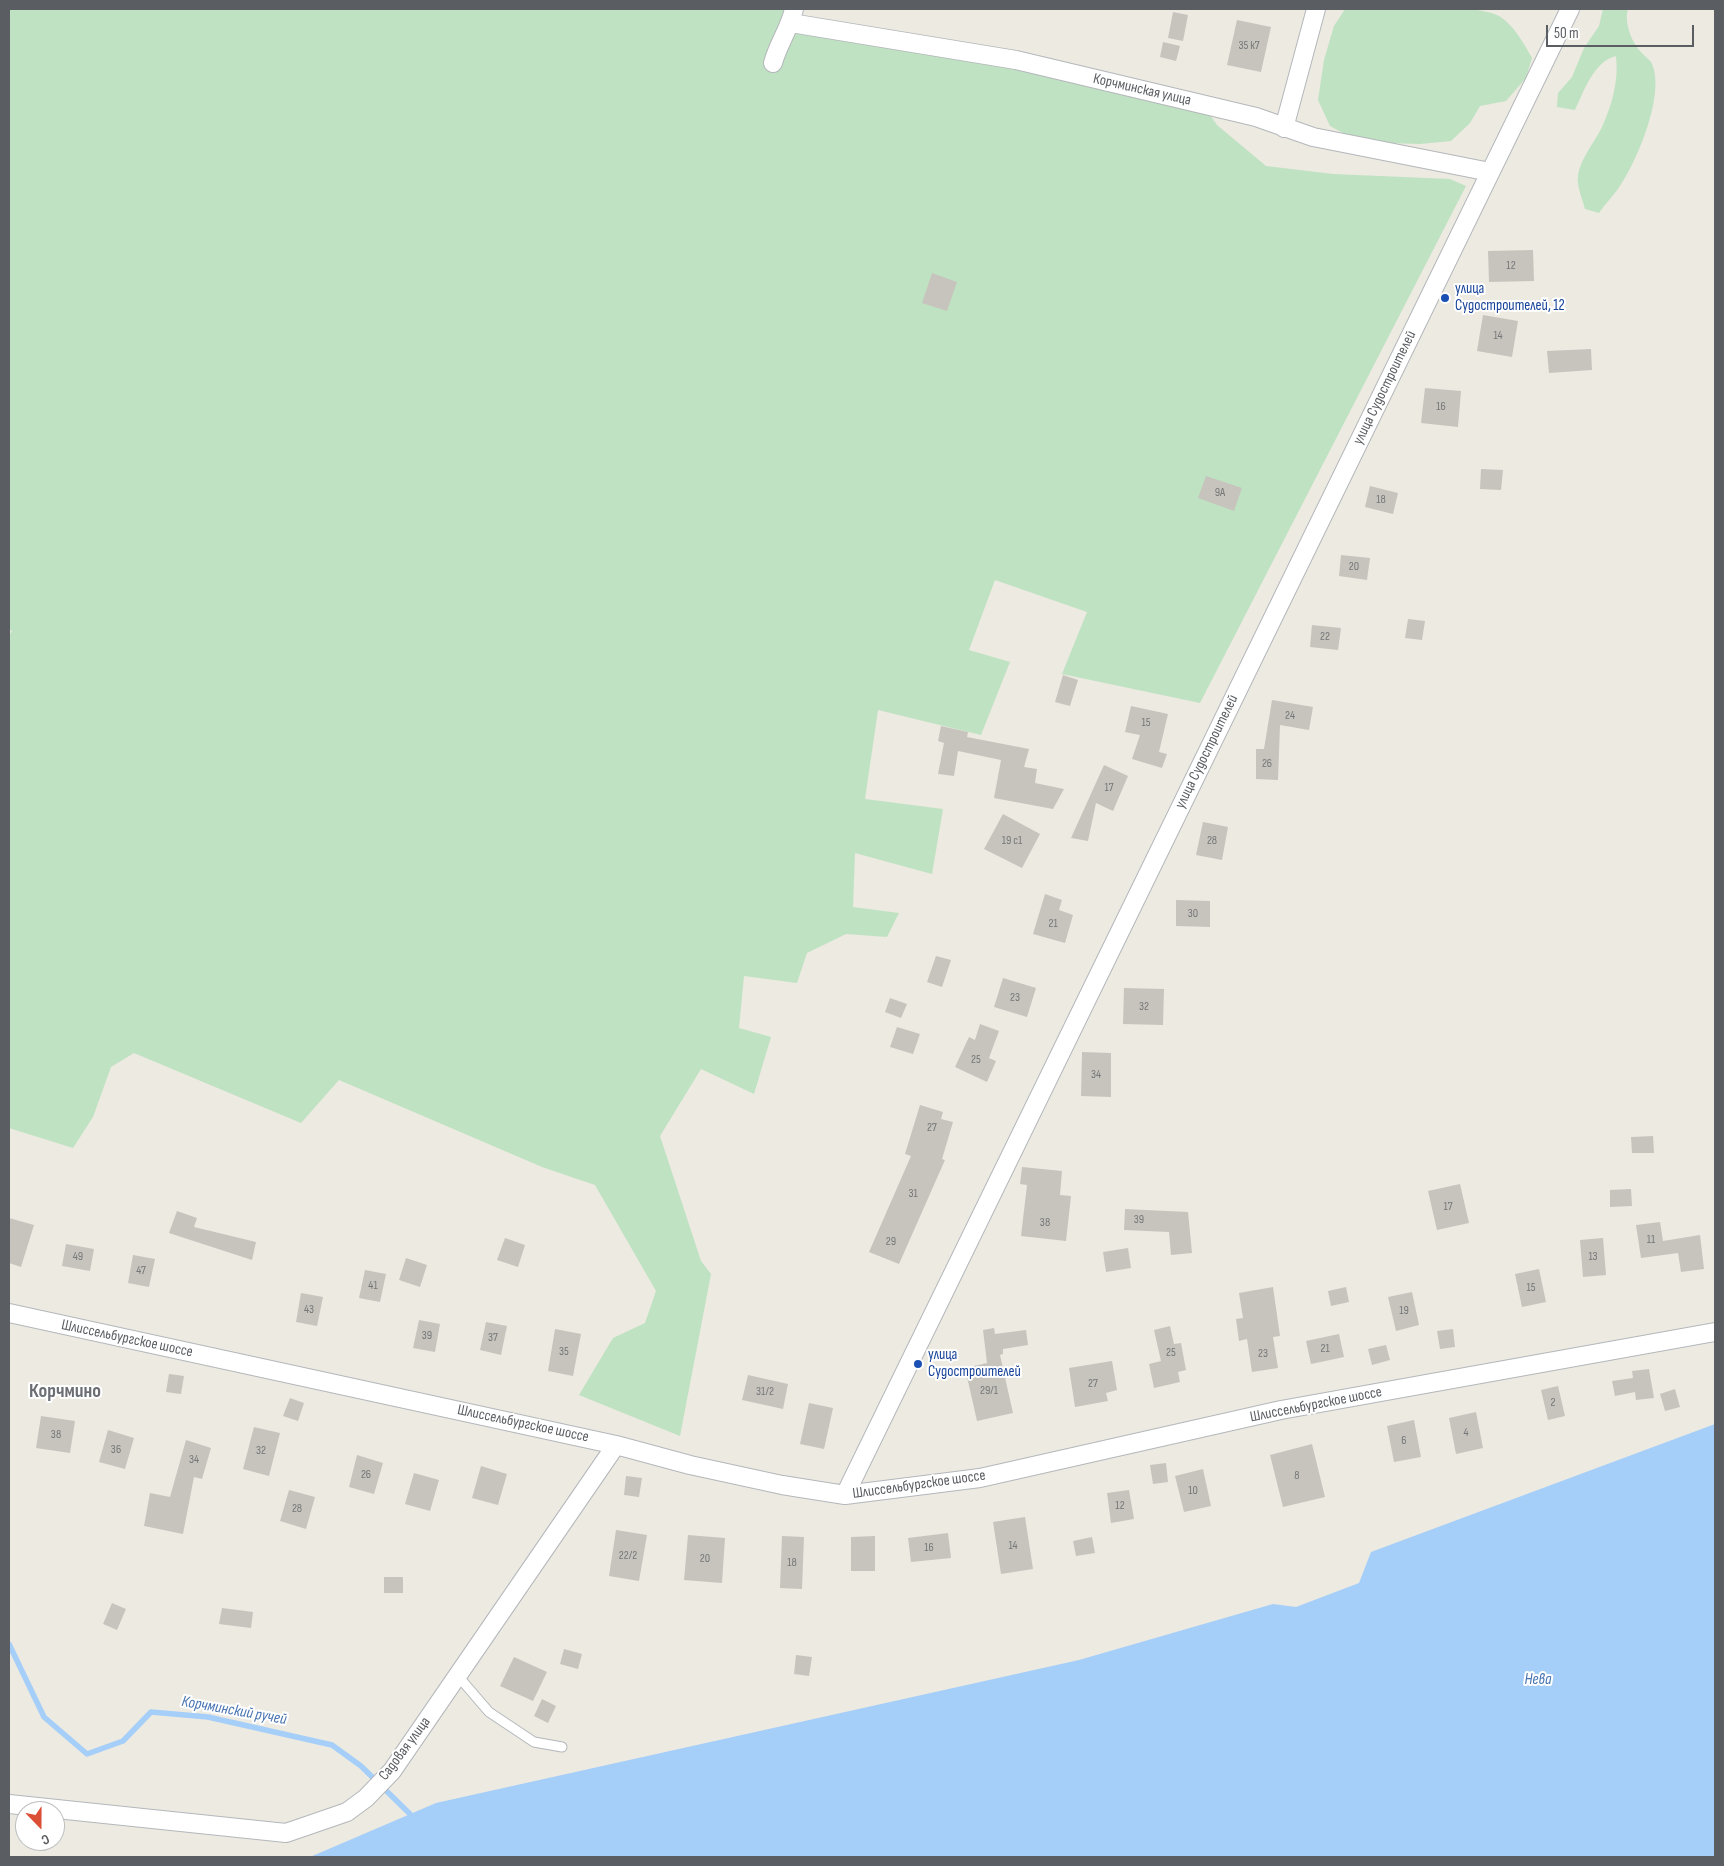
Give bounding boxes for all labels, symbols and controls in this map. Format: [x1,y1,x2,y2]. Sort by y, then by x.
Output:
scale bar [1549,15,1696,47]
text: 50 m [1554,24,1579,43]
house number: 35 к7 [1238,39,1260,53]
street label: Корчминская улица [1091,70,1193,110]
house number: 12 [1506,259,1516,273]
place label: улица Судостроителей, 12 [1455,280,1565,315]
marker: улица Судостроителей, 12 [1439,292,1451,304]
street label: улица Судостроителей [1350,328,1420,448]
house number: 14 [1493,329,1503,343]
house number: 16 [1436,400,1446,414]
house number: 9А [1215,486,1225,500]
house number: 18 [1376,493,1386,507]
house number: 20 [1349,560,1359,574]
house number: 22 [1320,630,1330,644]
street label: улица Судостроителей [1172,692,1242,812]
house number: 24 [1285,709,1295,723]
house number: 15 [1141,716,1151,730]
house number: 26 [1262,757,1272,771]
house number: 17 [1105,781,1113,795]
house number: 19 с1 [1002,834,1022,848]
house number: 28 [1207,834,1217,848]
house number: 30 [1188,907,1198,921]
house number: 21 [1048,917,1058,931]
house number: 23 [1010,991,1020,1005]
house number: 32 [1139,1000,1149,1014]
house number: 25 [971,1053,981,1067]
house number: 34 [1091,1068,1101,1082]
house number: 27 [927,1121,937,1135]
house number: 31 [908,1187,918,1201]
house number: 17 [1444,1200,1452,1214]
house number: 39 [1134,1213,1144,1227]
house number: 38 [1040,1216,1050,1230]
house number: 11 [1647,1233,1655,1247]
house number: 29 [886,1235,896,1249]
house number: 49 [73,1250,83,1264]
house number: 13 [1588,1250,1598,1264]
house number: 47 [136,1264,146,1278]
house number: 41 [368,1279,378,1293]
house number: 15 [1526,1281,1536,1295]
house number: 43 [304,1303,314,1317]
house number: 19 [1399,1304,1409,1318]
street label: Шлиссельбургское шоссе [60,1316,194,1362]
house number: 39 [422,1329,432,1343]
house number: 37 [488,1331,498,1345]
house number: 21 [1320,1342,1330,1356]
house number: 35 [559,1345,569,1359]
place label: улица Судостроителей [928,1346,1021,1381]
house number: 25 [1166,1346,1176,1360]
house number: 23 [1258,1347,1268,1361]
marker: улица Судостроителей [912,1358,924,1370]
house number: 27 [1088,1377,1098,1391]
district label: Корчмино [29,1380,101,1404]
street label: Шлиссельбургское шоссе [1249,1383,1383,1427]
house number: 29/1 [980,1384,998,1398]
house number: 31/2 [756,1385,774,1399]
house number: 2 [1551,1396,1555,1410]
street label: Шлиссельбургское шоссе [456,1401,590,1447]
house number: 4 [1463,1426,1469,1440]
house number: 38 [51,1428,61,1442]
house number: 6 [1401,1434,1407,1448]
house number: 36 [111,1443,121,1457]
house number: 32 [256,1444,266,1458]
house number: 34 [189,1453,199,1467]
street label: Шлиссельбургское шоссе [851,1467,987,1503]
house number: 26 [361,1468,371,1482]
house number: 8 [1294,1469,1300,1483]
house number: 10 [1188,1484,1198,1498]
house number: 12 [1115,1499,1125,1513]
house number: 28 [292,1502,302,1516]
house number: 14 [1008,1539,1018,1553]
house number: 16 [924,1541,934,1555]
house number: 22/2 [619,1549,637,1563]
house number: 20 [700,1552,710,1566]
house number: 18 [787,1556,797,1570]
water label: Нева [1524,1670,1552,1690]
water label: Корчминский ручей [180,1692,288,1730]
street label: Садовая улица [375,1714,435,1784]
north arrow [15,1801,65,1851]
text: С [39,1830,52,1849]

